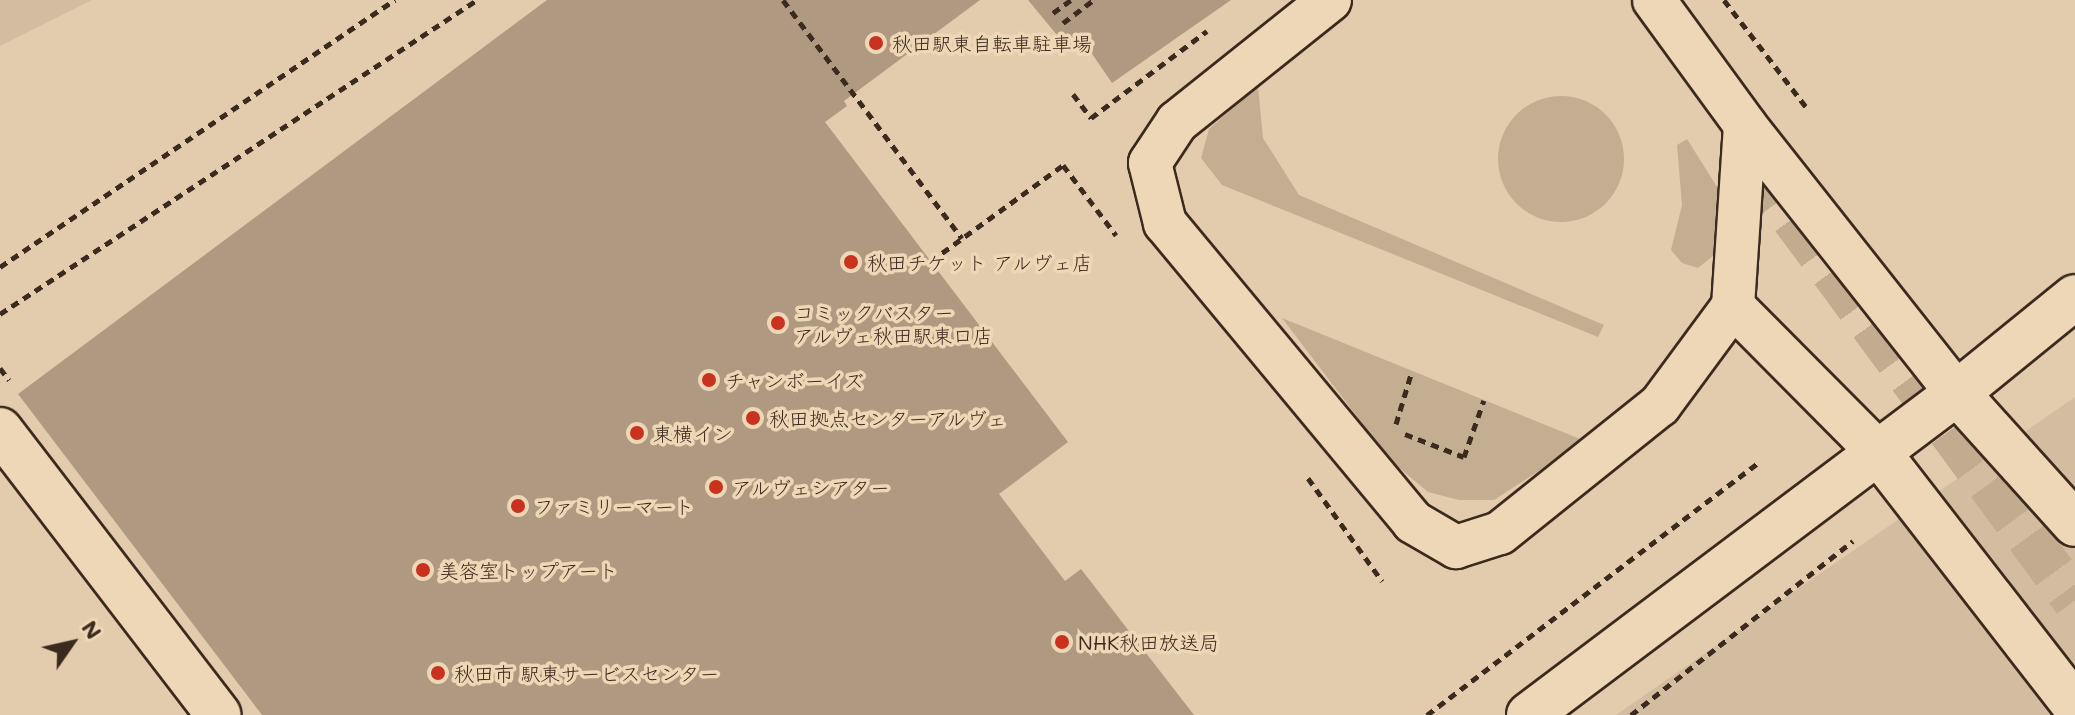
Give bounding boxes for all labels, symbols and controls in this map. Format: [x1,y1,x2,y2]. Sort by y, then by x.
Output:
place label: 秋田駅東自転車駐車場 [892,31,1092,55]
marker: 秋田駅東自転車駐車場 [867,34,885,52]
place label: 秋田チケット アルヴェ店 [867,250,1093,274]
marker: 秋田チケット アルヴェ店 [842,253,860,271]
place label: コミックバスター アルヴェ秋田駅東口店 [794,300,994,347]
marker: コミックバスター アルヴェ秋田駅東口店 [769,314,787,332]
place label: チャンボーイズ [725,368,865,392]
marker: チャンボーイズ [700,371,718,389]
place label: 秋田拠点センターアルヴェ [769,406,1009,430]
marker: 秋田拠点センターアルヴェ [744,409,762,427]
place label: 東横イン [653,421,733,445]
marker: 東横イン [628,424,646,442]
place label: アルヴェシアター [732,475,892,499]
marker: アルヴェシアター [707,478,725,496]
place label: ファミリーマート [534,494,694,518]
marker: ファミリーマート [509,497,527,515]
place label: 美容室トップアート [439,558,618,582]
marker: 美容室トップアート [414,561,432,579]
north arrow [32,603,112,683]
text: N [76,614,109,644]
place label: NHK秋田放送局 [1078,630,1219,654]
marker: NHK秋田放送局 [1053,633,1071,651]
place label: 秋田市 駅東サービスセンター [454,661,720,685]
marker: 秋田市 駅東サービスセンター [429,664,447,682]

